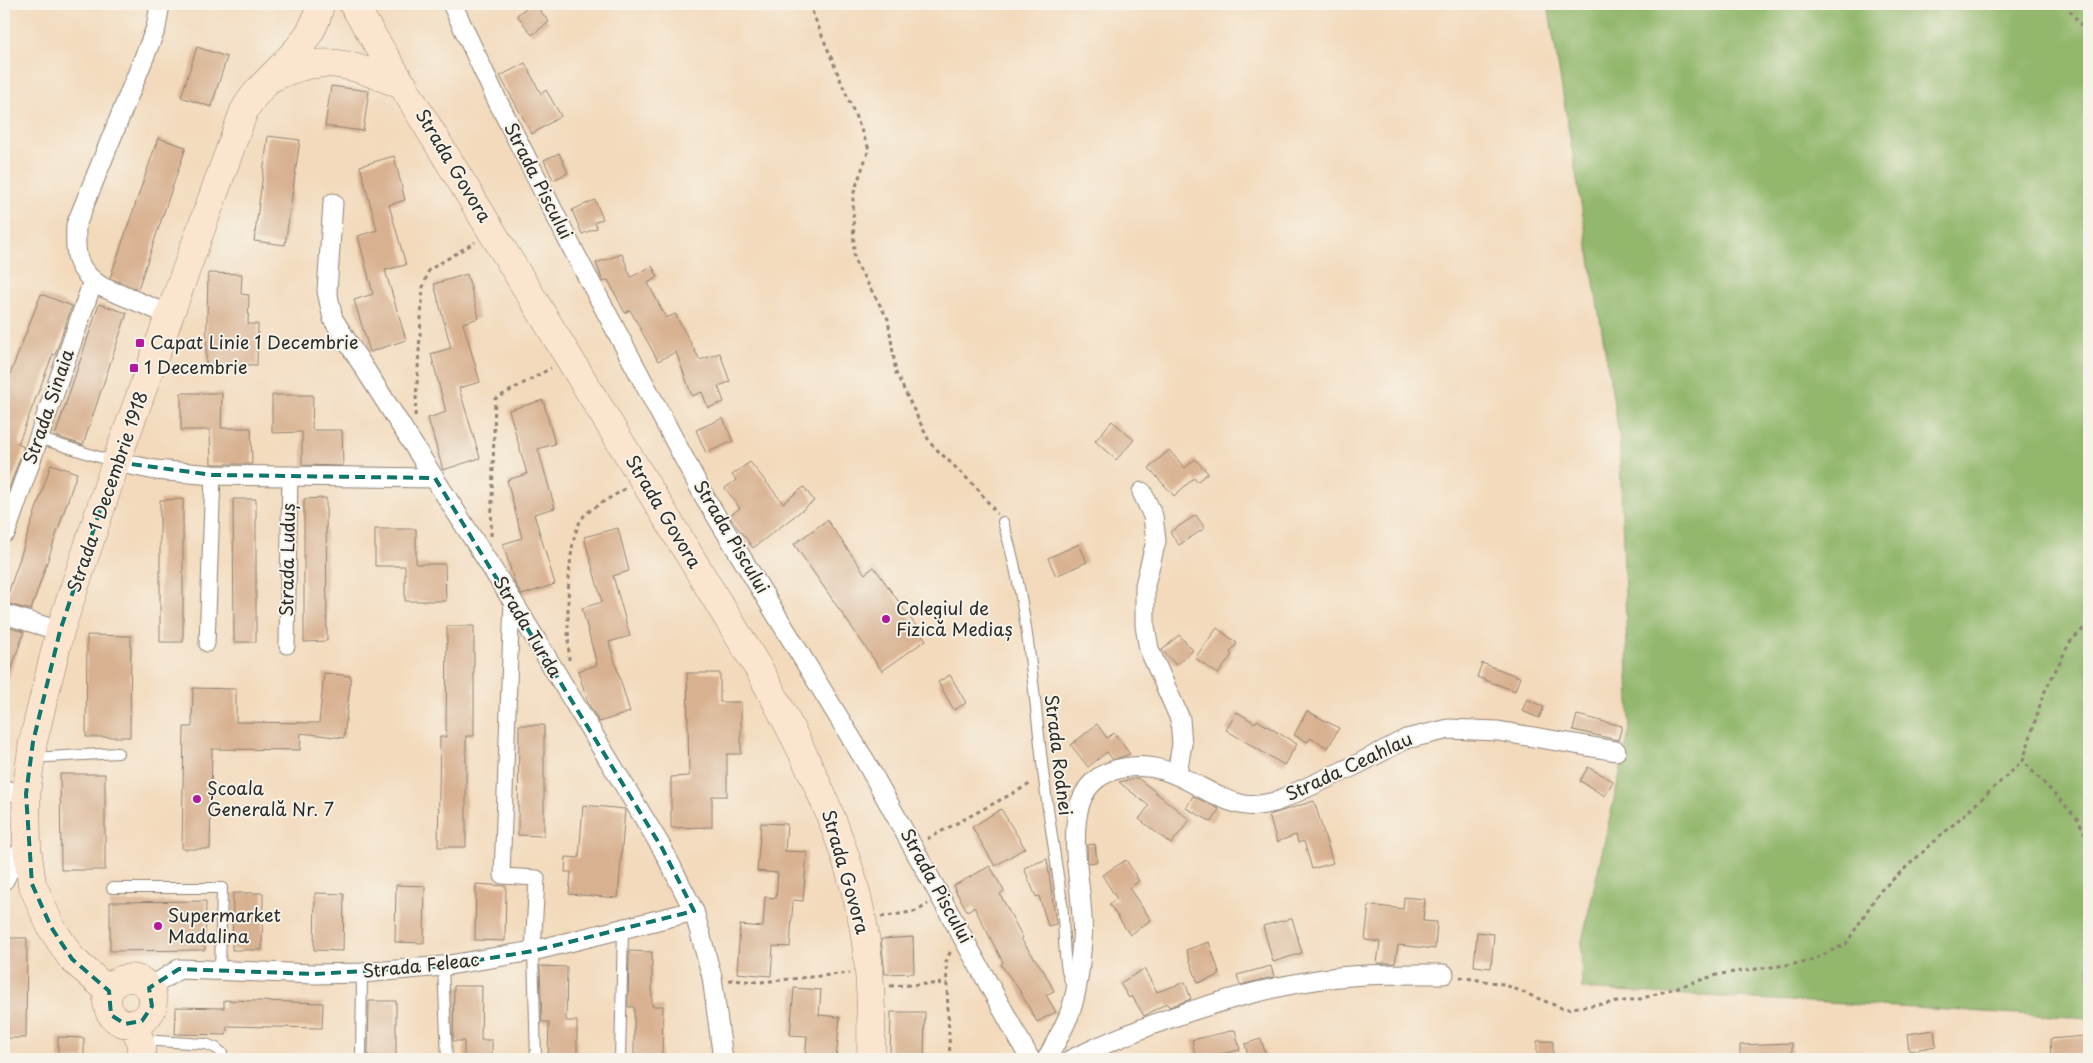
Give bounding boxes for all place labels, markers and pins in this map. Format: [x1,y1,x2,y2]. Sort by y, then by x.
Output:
place label: Capat Linie 1 Decembrie [150,328,359,355]
marker: Capat Linie 1 Decembrie [134,337,146,349]
place label: 1 Decembrie [144,353,247,380]
marker: 1 Decembrie [128,362,140,374]
place label: Colegiul de Fizică Mediaș [896,594,1013,642]
marker: Colegiul de Fizică Mediaș [880,613,892,625]
place label: Școala Generală Nr. 7 [207,774,334,822]
marker: Școala Generală Nr. 7 [191,793,203,805]
place label: Supermarket Madalina [168,901,281,949]
marker: Supermarket Madalina [152,920,164,932]

